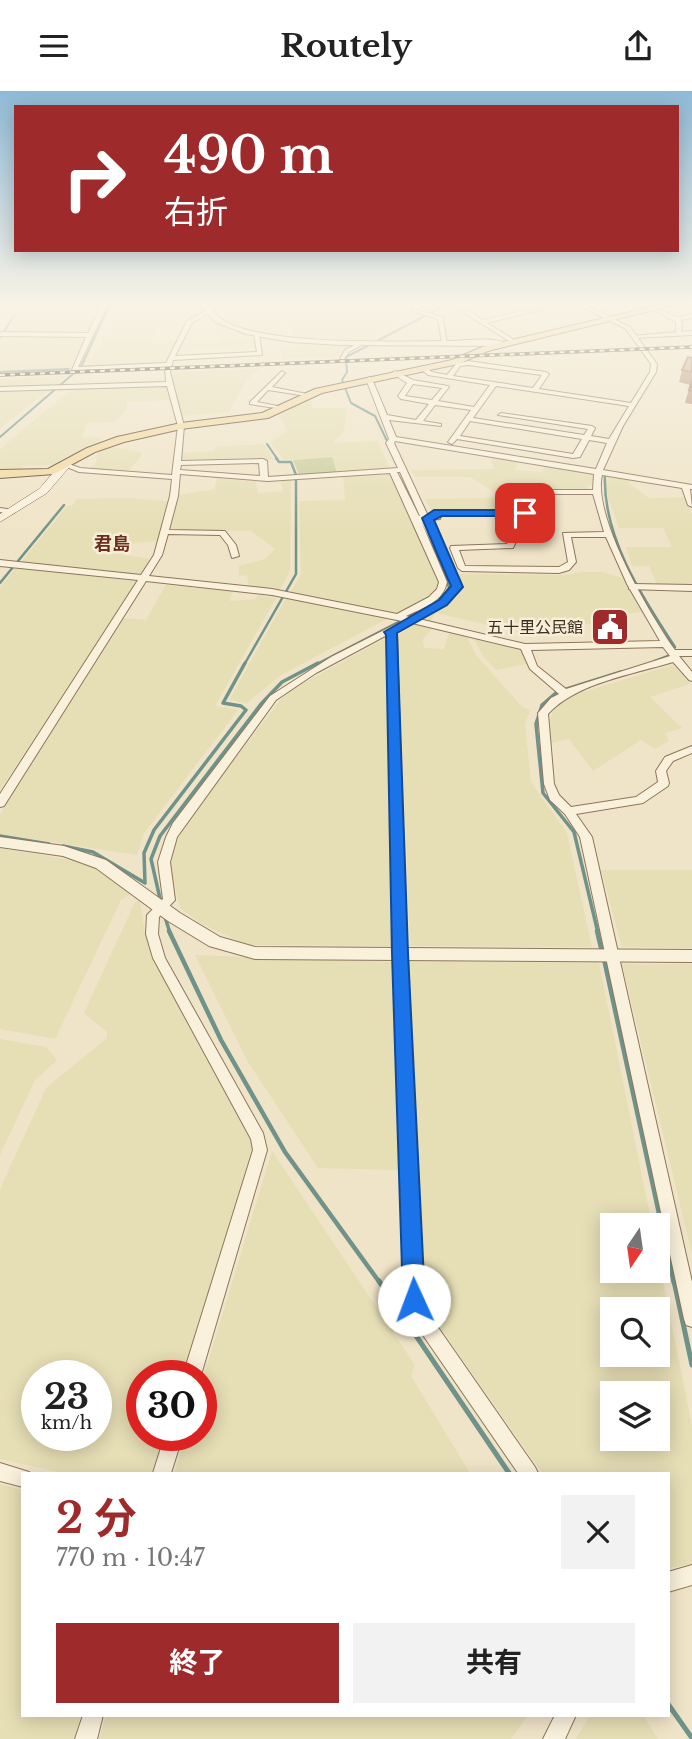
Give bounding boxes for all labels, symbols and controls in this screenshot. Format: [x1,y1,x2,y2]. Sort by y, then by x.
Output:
text: Routely [280,26,412,66]
icon: menu [35,27,73,65]
icon: share [619,27,657,65]
text: 490 m [164,125,334,186]
icon: right [49,133,140,224]
text: 右折 [164,192,228,232]
pin [495,483,555,543]
icon: arrive [506,494,544,532]
district label: 君島 [94,533,130,555]
public building icon: 五十里公民館 [589,606,631,648]
place label: 五十里公民館 [487,617,583,637]
north arrow [600,1213,670,1283]
map controls [600,1213,670,1451]
position arrow [377,1263,451,1337]
button: search [600,1297,670,1367]
speed limit sign: 30 [126,1360,217,1451]
text: 23 [44,1375,89,1418]
button: layers [600,1381,670,1451]
text: km/h [41,1412,92,1434]
text: 2 分 [56,1492,137,1544]
button: close [561,1495,635,1569]
text: 770 m · 10:47 [56,1544,205,1572]
button: 終了 [56,1623,339,1703]
button: 共有 [353,1623,635,1703]

